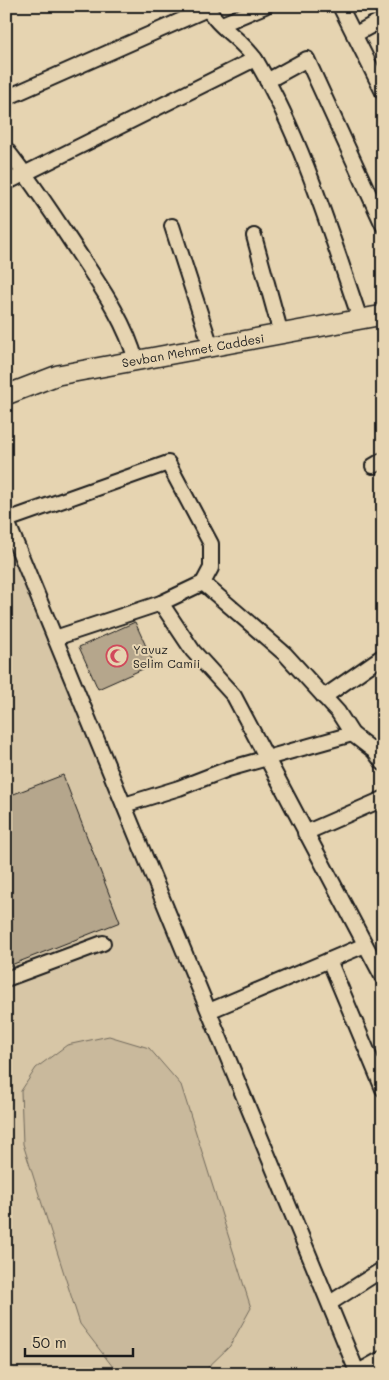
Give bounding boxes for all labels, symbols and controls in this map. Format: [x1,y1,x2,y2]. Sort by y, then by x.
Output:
street label: Sevban Mehmet Caddesi [121,330,265,370]
place label: Yavuz Selim Camii [133,641,200,671]
mosque icon: Yavuz Selim Camii [105,644,129,668]
scale bar [25,1325,132,1357]
text: 50 m [32,1332,67,1352]

